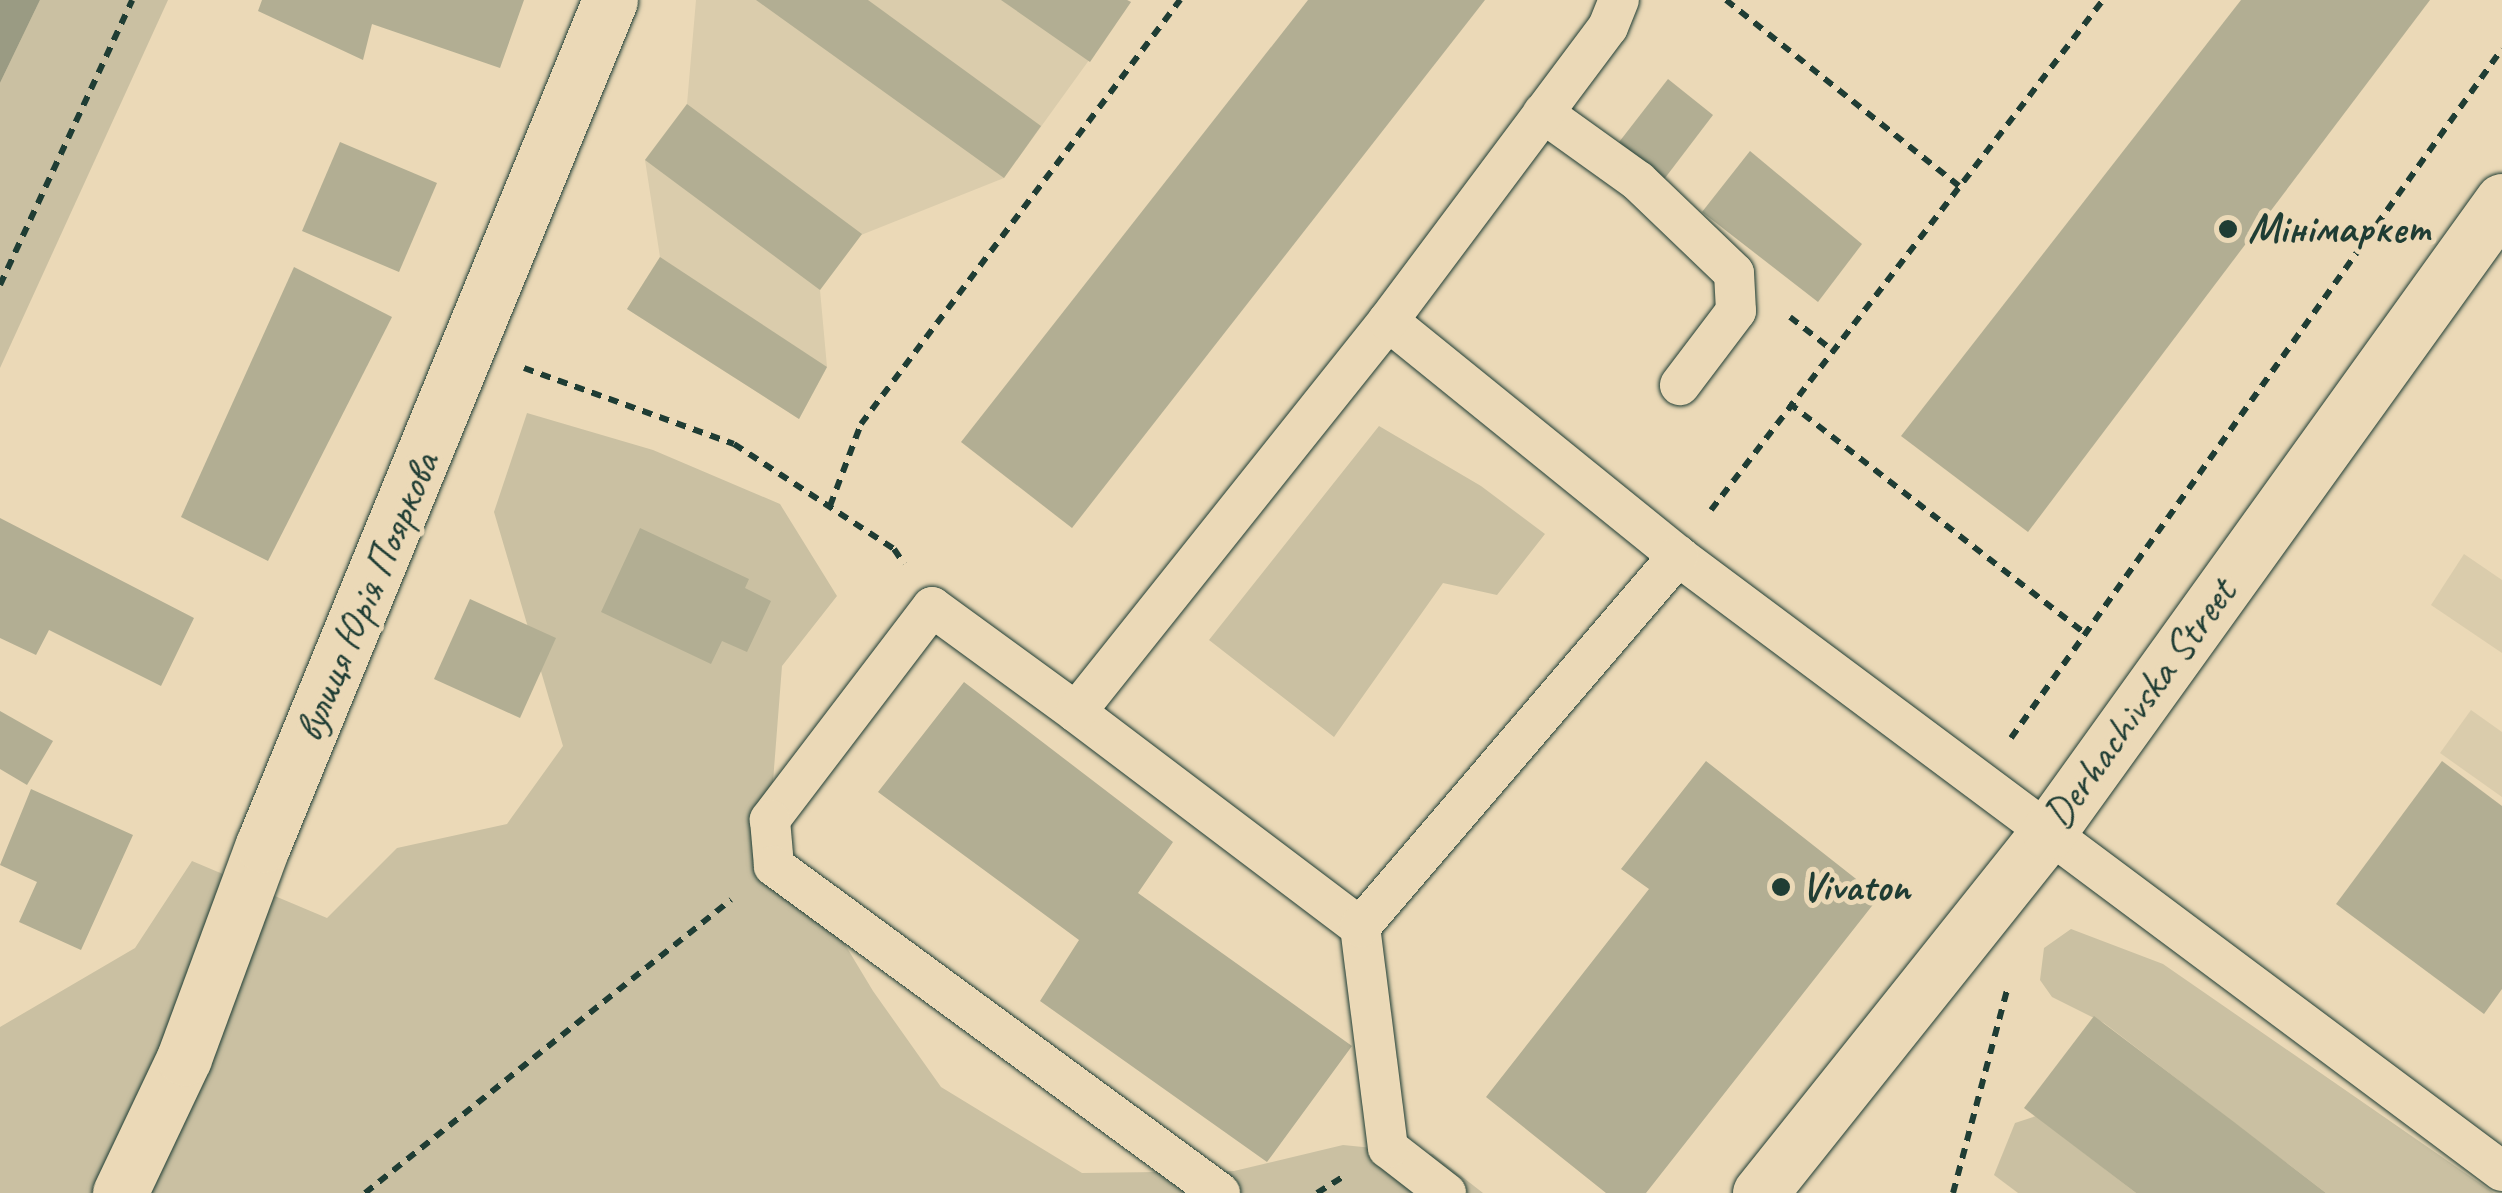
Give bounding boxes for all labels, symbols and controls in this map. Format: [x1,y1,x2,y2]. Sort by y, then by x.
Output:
place label: Мінімаркет [2248,204,2429,254]
marker: Мінімаркет [2217,218,2239,240]
street label: вулиця Юрія Пояркова [283,445,451,749]
street label: Derhachivska Street [2033,569,2247,839]
place label: Vivaton [1801,862,1910,912]
marker: Vivaton [1770,876,1792,898]

